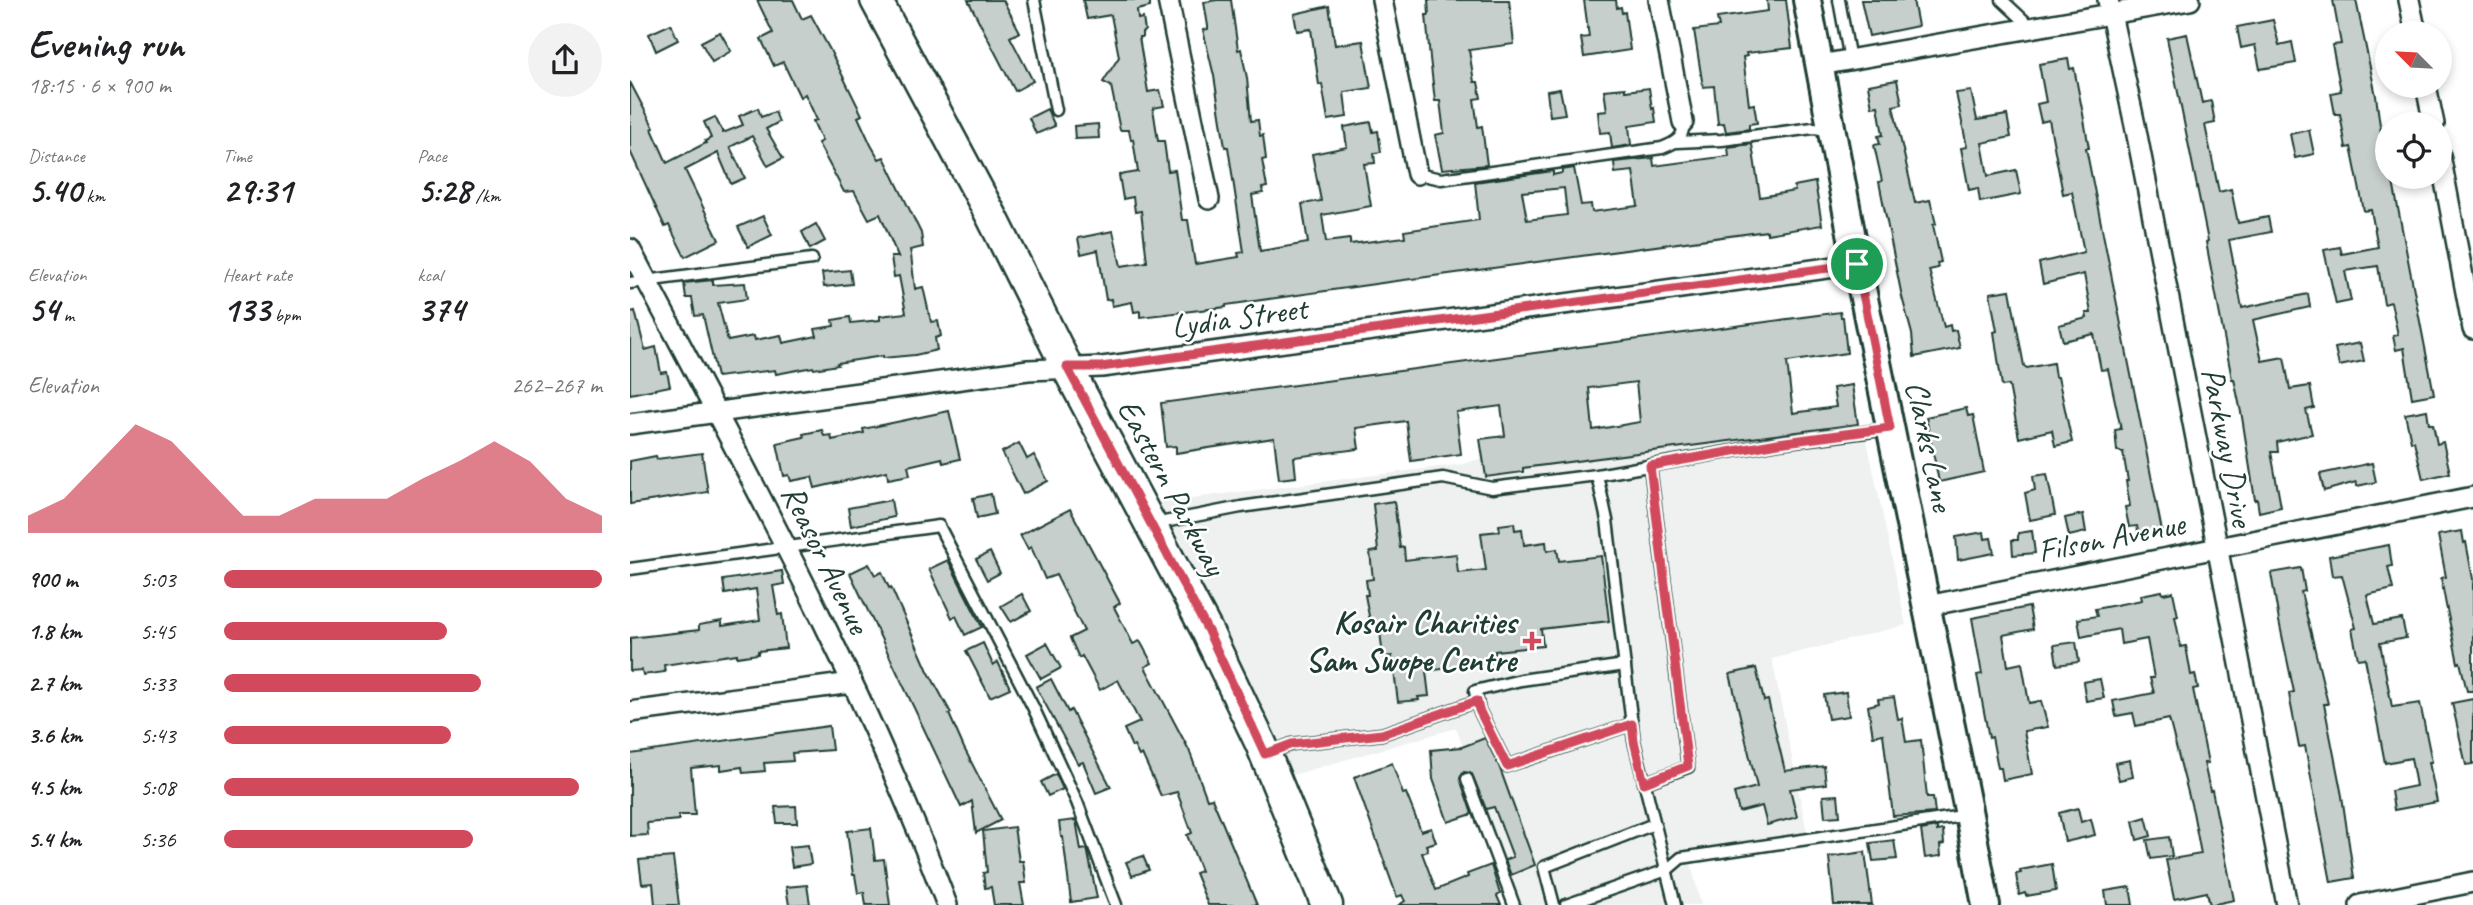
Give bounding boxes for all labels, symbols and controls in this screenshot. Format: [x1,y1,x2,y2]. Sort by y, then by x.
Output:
text: Evening run [28,21,184,68]
north arrow [2375,21,2452,98]
map controls [2375,21,2452,189]
button: share [528,23,602,97]
text: 18:15 · 6 × 900 m [28,71,171,100]
button: locate [2375,112,2452,189]
text: Distance [28,144,85,168]
text: Time [223,144,252,168]
text: Pace [417,144,447,168]
text: 5.40 [28,168,82,213]
text: 29:31 [223,168,292,213]
text: 5:28 [417,168,471,213]
text: km [82,184,105,208]
text: /km [471,184,500,208]
pin [1827,234,1887,294]
icon: arrive [1838,245,1876,283]
text: Elevation [28,263,86,287]
text: Heart rate [223,263,292,287]
text: kcal [417,263,442,287]
street label: Lydia Street [1169,286,1312,347]
text: 54 [28,287,59,332]
text: 133 [223,287,270,332]
text: 374 [417,287,464,332]
text: m [59,303,74,327]
text: bpm [270,303,301,327]
street label: Parkway Drive [2192,364,2264,532]
text: Elevation [28,371,99,400]
text: 262–267 m [511,371,602,400]
street label: Clarks Lane [1896,377,1965,517]
street label: Eastern Parkway [1108,392,1237,585]
street label: Reasor Avenue [772,478,881,642]
street label: Filson Avenue [2034,502,2190,572]
text: 900 m [28,565,77,594]
text: 5:03 [140,565,176,594]
place label: Kosair Charities Sam Swope Centre [1305,601,1519,681]
text: 1.8 km [28,617,82,646]
text: 5:45 [140,617,176,646]
marker: Kosair Charities Sam Swope Centre [1522,631,1542,651]
text: 2.7 km [28,669,81,698]
text: 5:33 [140,669,176,698]
text: 3.6 km [28,721,82,750]
text: 5:43 [140,721,176,750]
text: 4.5 km [28,773,81,802]
text: 5:08 [140,773,176,802]
text: 5.4 km [28,825,81,854]
text: 5:36 [140,825,176,854]

